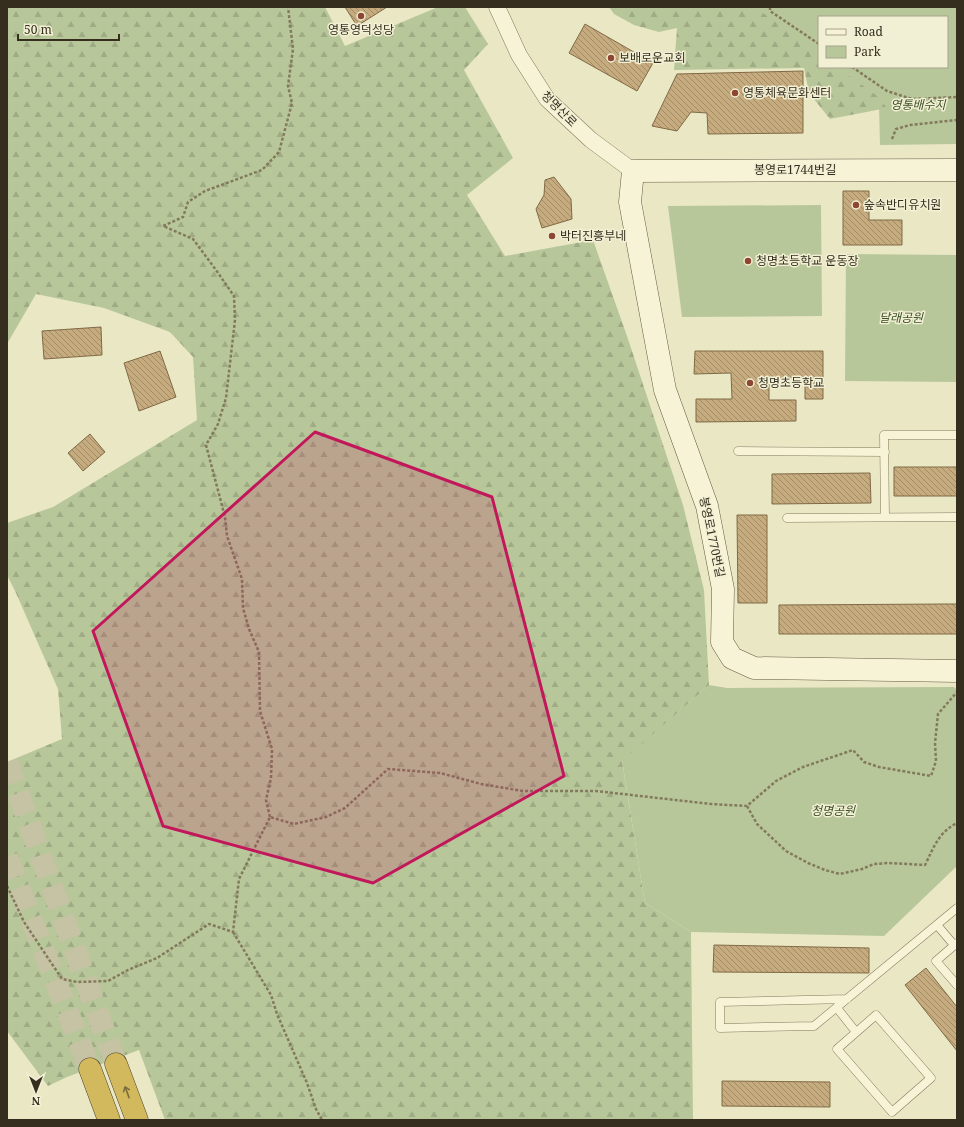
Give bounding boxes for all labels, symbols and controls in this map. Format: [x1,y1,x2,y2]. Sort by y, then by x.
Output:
marker: 영통영덕성당 [356,11,366,21]
scale bar [18,16,119,42]
legend [818,16,948,68]
text: 50 m [24,21,52,38]
place label: 영통영덕성당 [328,21,394,38]
text: Road [854,23,884,40]
text: Park [854,43,882,60]
place label: 보배로운교회 [619,49,685,66]
marker: 보배로운교회 [606,53,616,63]
place label: 영통체육문화센터 [743,84,831,101]
street label: 청명산로 [538,87,581,130]
marker: 영통체육문화센터 [730,88,740,98]
park label: 영통배수지 [890,96,947,113]
street label: 봉영로1744번길 [754,161,836,178]
place label: 숲속반디유치원 [864,196,941,213]
marker: 숲속반디유치원 [851,200,861,210]
place label: 박터진흥부네 [560,227,626,244]
marker: 박터진흥부네 [547,231,557,241]
place label: 청명초등학교 운동장 [756,252,858,269]
marker: 청명초등학교 운동장 [743,256,753,266]
park label: 달래공원 [879,309,924,326]
place label: 청명초등학교 [758,374,824,391]
marker: 청명초등학교 [745,378,755,388]
street label: 봉영로1770번길 [696,495,729,579]
park label: 청명공원 [811,802,856,819]
north arrow [16,1071,56,1111]
one-way arrow [122,1087,130,1099]
text: N [31,1094,40,1109]

